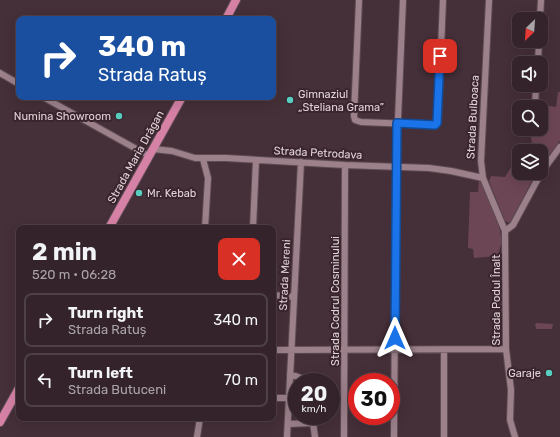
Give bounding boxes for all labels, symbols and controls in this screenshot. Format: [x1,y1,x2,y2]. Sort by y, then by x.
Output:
north arrow [512,12,548,48]
map controls [512,12,548,180]
text: 340 m [98,30,186,63]
icon: right [32,32,84,84]
pin [423,39,457,73]
icon: arrive [429,45,451,67]
button: sound [512,56,548,92]
text: Strada Ratuș [98,64,207,86]
street label: Strada Bulboaca [464,75,482,159]
place label: Gimnaziul „Steliana Grama” [298,88,384,114]
marker: Gimnaziul „Steliana Grama” [285,95,295,105]
button: search [512,100,548,136]
street label: Strada Maria Drăgan [105,108,167,206]
place label: Numina Showroom [14,110,111,123]
marker: Numina Showroom [114,111,124,121]
street label: Strada Petrodava [273,144,363,162]
button: layers [512,144,548,180]
place label: Mr. Kebab [147,187,196,200]
marker: Mr. Kebab [134,188,144,198]
street label: Strada Codrul Cosminului [329,236,342,366]
text: 2 min [32,238,97,266]
button: close [218,238,260,280]
street label: Strada Mereni [277,239,293,311]
street label: Strada Podul Înalt [490,254,503,346]
text: 520 m · 06:28 [32,267,116,282]
text: Turn right [68,304,143,322]
icon: right [34,309,56,331]
text: 340 m [213,311,258,329]
position arrow [374,317,416,359]
text: Strada Ratuș [68,322,146,337]
text: Turn left [68,364,133,382]
place label: Garaje [508,367,541,380]
marker: Garaje [544,368,554,378]
icon: left [34,369,56,391]
text: 70 m [224,371,258,389]
speed limit sign: 30 [348,373,400,425]
text: Strada Butuceni [68,382,166,397]
text: 20 [301,382,327,406]
text: km/h [302,403,326,415]

